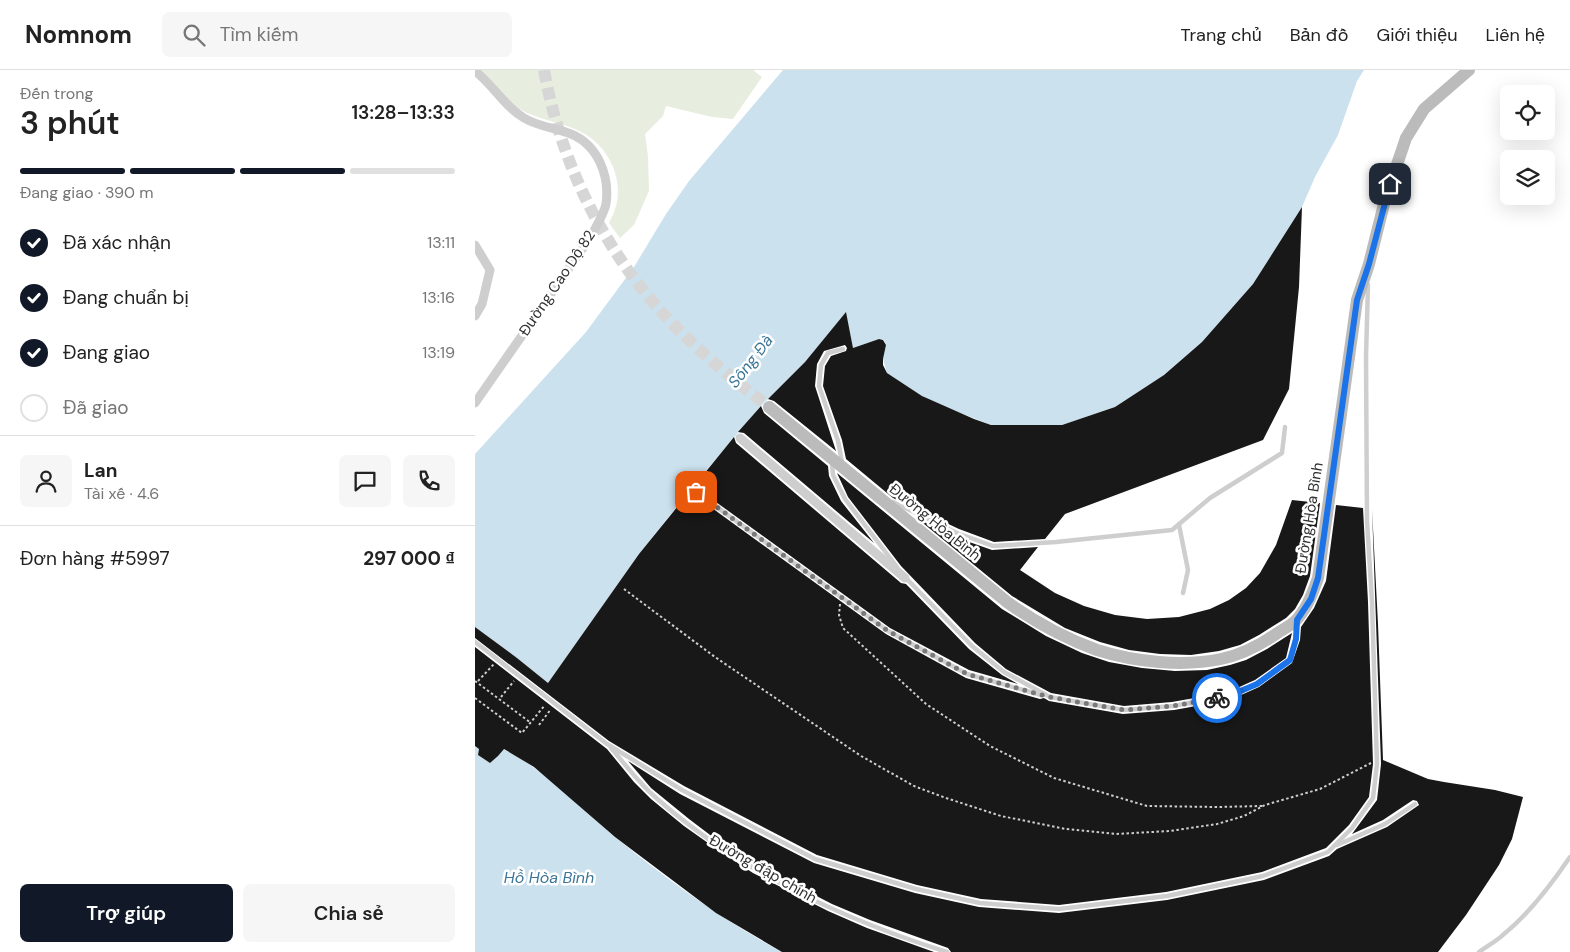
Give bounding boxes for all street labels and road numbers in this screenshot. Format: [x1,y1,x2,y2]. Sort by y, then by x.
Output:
street label: Đường Cao Dộ 82 [514,226,600,340]
street label: Đường Hòa Bình [1290,461,1328,575]
street label: Đường Hòa Bình [885,479,985,565]
street label: Đường đập chính [706,830,820,908]

